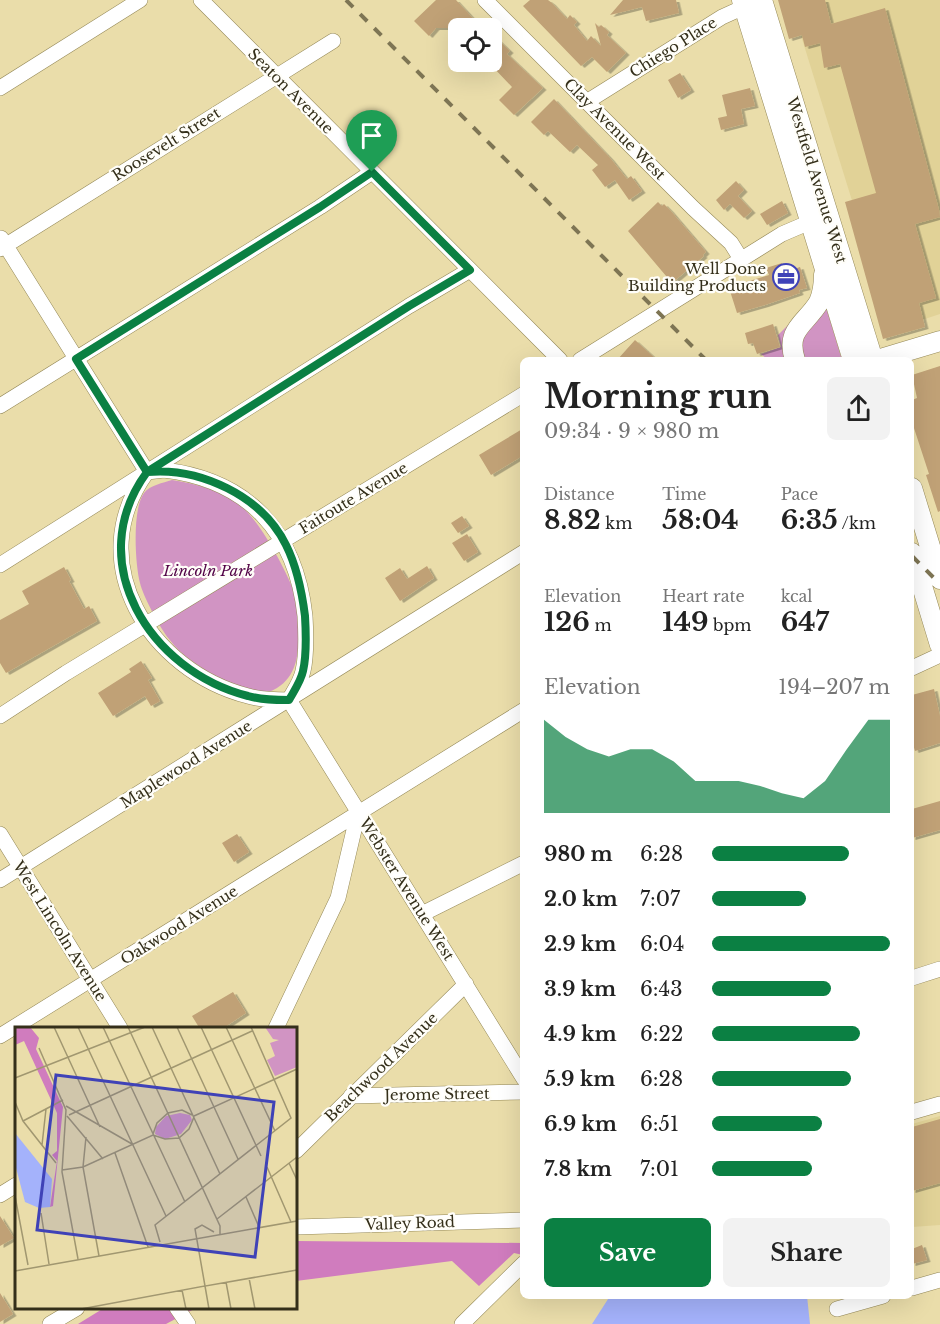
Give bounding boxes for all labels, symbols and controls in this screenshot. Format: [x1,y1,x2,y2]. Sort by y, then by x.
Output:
street label: Chiego Place [626,13,720,81]
map controls [448,18,502,72]
button: locate [448,18,502,72]
street label: Seaton Avenue [244,44,338,138]
street label: Clay Avenue West [560,74,670,184]
street label: Westfield Avenue West [782,94,851,266]
street label: Roosevelt Street [108,103,224,185]
pin [346,110,397,172]
icon: arrive [355,119,388,152]
place label: Well Done Building Products [628,259,766,295]
office icon: Well Done Building Products [771,262,801,292]
text: Morning run [544,376,772,417]
button: share [827,377,890,440]
text: 09:34 · 9 × 980 m [544,419,719,443]
street label: Faitoute Avenue [295,458,411,538]
text: Distance [544,484,615,504]
text: Time [662,484,706,504]
text: Pace [781,484,818,504]
text: 8.82 [544,504,601,536]
text: 58:04 [662,504,739,536]
text: 6:35 [781,504,838,536]
text: km [601,513,632,533]
text: /km [838,513,876,533]
park label: Lincoln Park [162,561,253,580]
text: Elevation [544,586,621,606]
text: Heart rate [662,586,745,606]
text: kcal [781,586,813,606]
text: 126 [544,606,590,638]
text: 149 [662,606,708,638]
text: 647 [781,606,829,638]
text: m [590,615,612,635]
text: bpm [708,615,752,635]
text: Elevation [544,675,641,699]
text: 194–207 m [778,675,890,699]
street label: Maplewood Avenue [117,716,255,812]
street label: Webster Avenue West [355,813,459,964]
text: 980 m [544,842,613,866]
text: 6:28 [640,842,683,866]
street label: West Lincoln Avenue [8,856,111,1005]
street label: Oakwood Avenue [117,881,241,969]
text: 2.0 km [544,887,618,911]
text: 7:07 [640,887,680,911]
text: 2.9 km [544,932,616,956]
text: 6:04 [640,932,685,956]
text: 3.9 km [544,977,616,1001]
text: 6:43 [640,977,683,1001]
street label: Beachwood Avenue [321,1008,441,1126]
text: 4.9 km [544,1022,617,1046]
text: 6:22 [640,1022,683,1046]
inset map [15,1027,297,1309]
text: 5.9 km [544,1067,615,1091]
text: 6:28 [640,1067,683,1091]
street label: Jerome Street [382,1084,490,1104]
text: 6.9 km [544,1112,617,1136]
text: 6:51 [640,1112,679,1136]
text: 7.8 km [544,1157,612,1181]
text: 7:01 [640,1157,679,1181]
street label: Valley Road [364,1212,455,1234]
button: Save [544,1218,711,1287]
button: Share [723,1218,890,1287]

